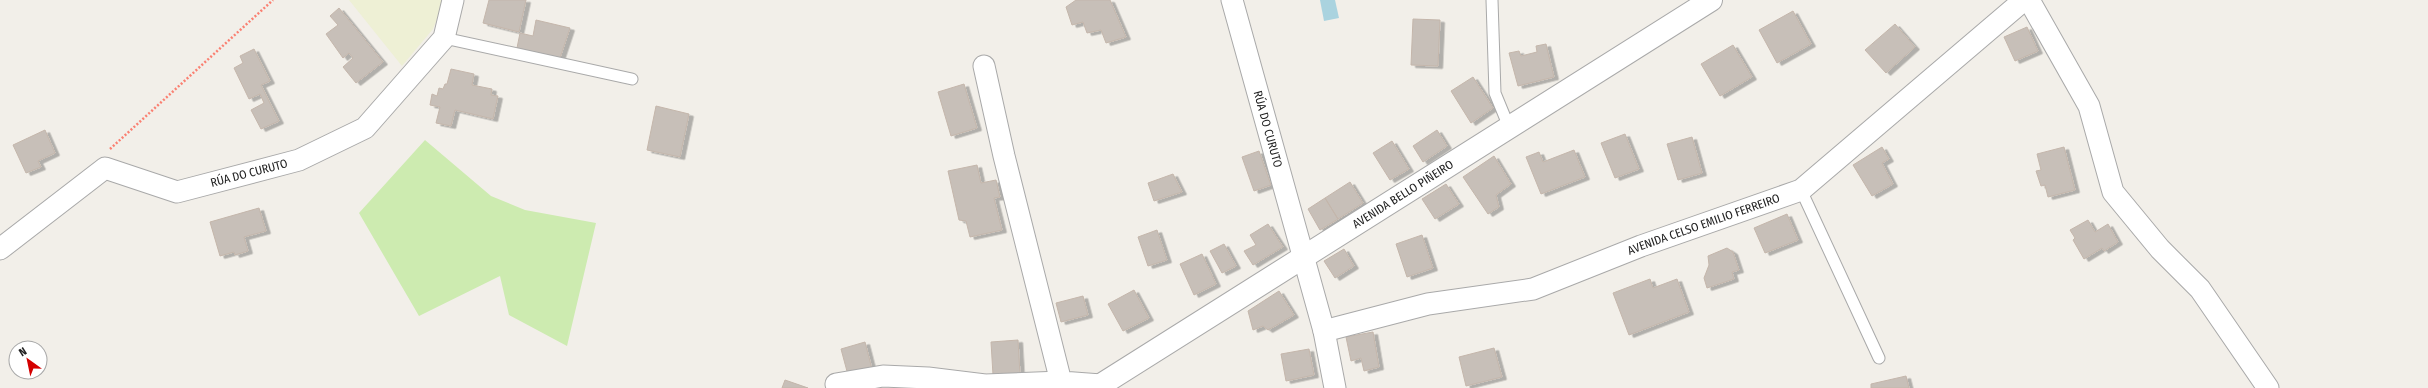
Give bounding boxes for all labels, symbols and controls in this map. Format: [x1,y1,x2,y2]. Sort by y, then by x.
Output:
street label: RÚA DO CURUTO [1251,89,1285,169]
street label: RÚA DO CURUTO [209,156,289,190]
street label: AVENIDA BELLO PIÑEIRO [1350,157,1456,231]
street label: AVENIDA CELSO EMILIO FERREIRO [1625,191,1782,258]
north arrow [8,340,48,380]
text: N [17,345,29,359]

